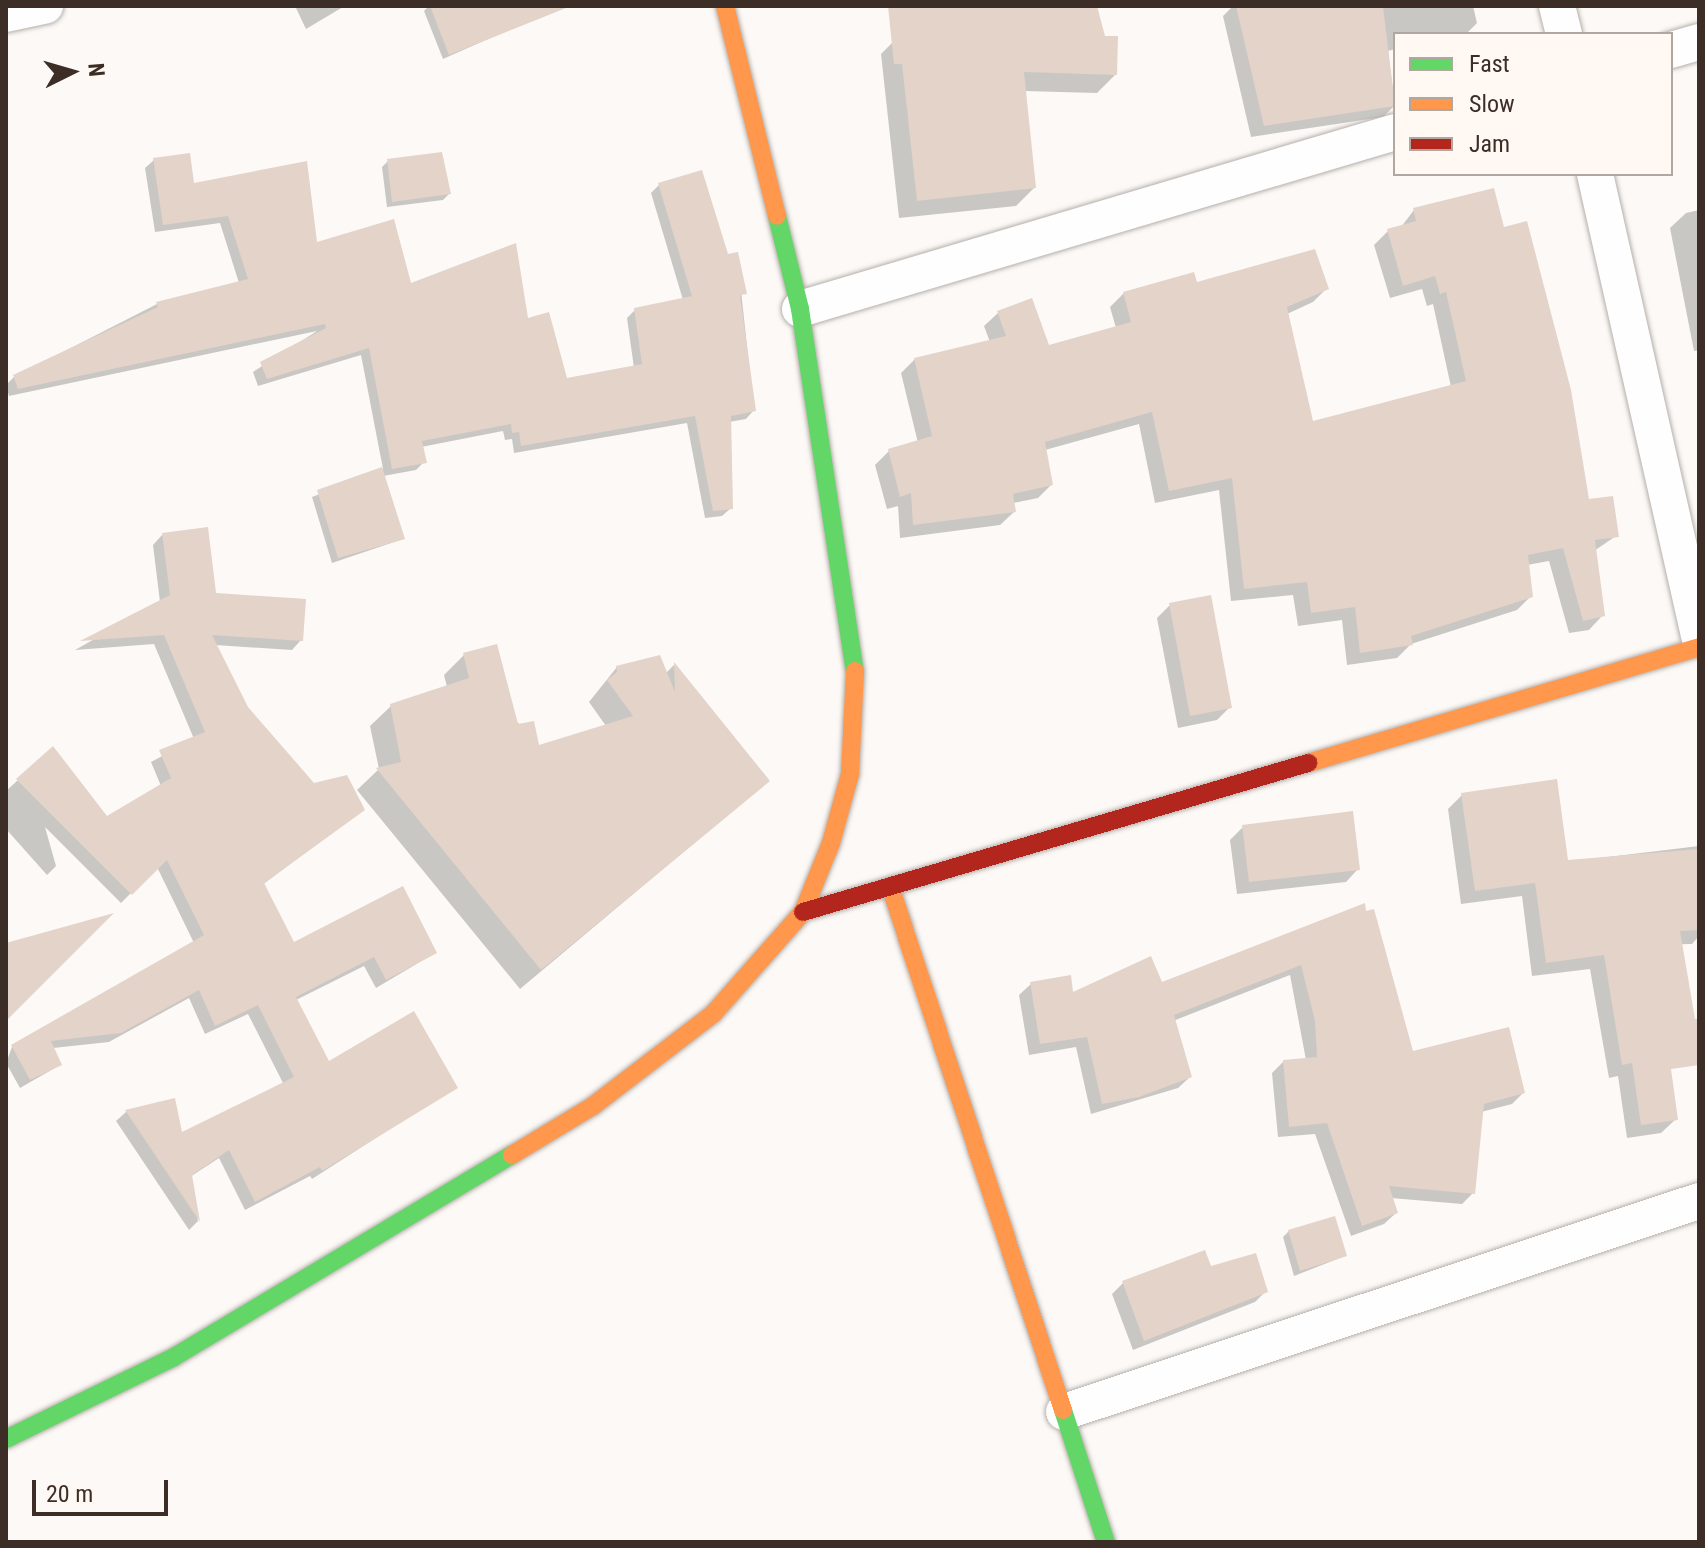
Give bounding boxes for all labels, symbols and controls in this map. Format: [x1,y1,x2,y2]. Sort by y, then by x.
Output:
north arrow [32,32,112,112]
legend [1393,32,1673,176]
text: Fast [1469,50,1510,78]
text: N [83,62,109,78]
text: Slow [1469,90,1515,118]
text: Jam [1469,130,1510,158]
scale bar [36,1464,172,1514]
text: 20 m [46,1480,93,1508]

